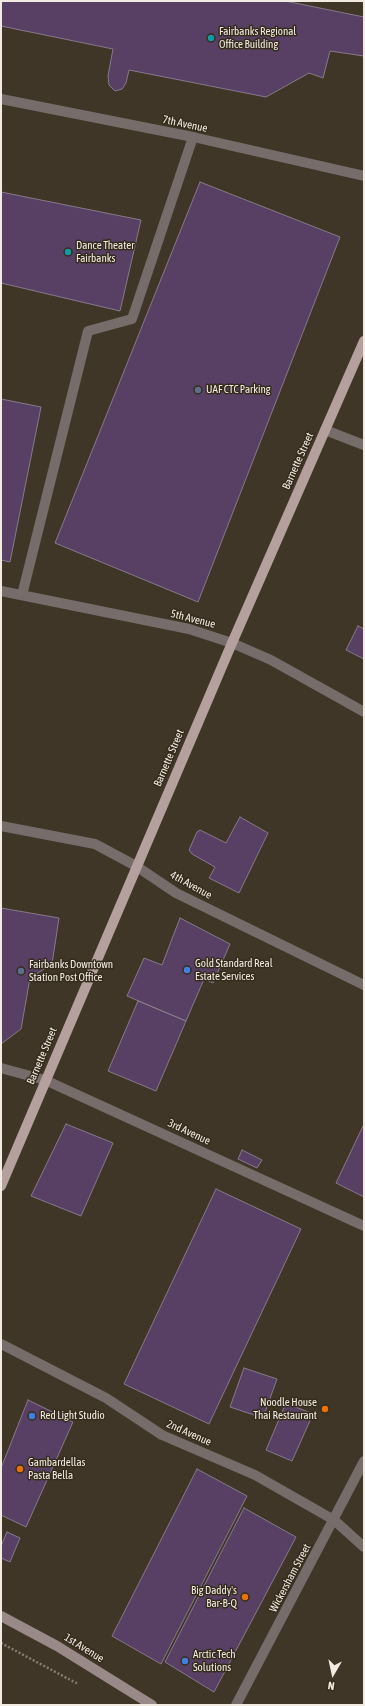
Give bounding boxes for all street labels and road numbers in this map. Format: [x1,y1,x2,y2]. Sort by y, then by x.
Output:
street label: 7th Avenue [161,113,209,135]
street label: Barnette Street [280,431,316,491]
street label: 5th Avenue [169,607,217,631]
street label: Barnette Street [151,727,187,789]
street label: 4th Avenue [168,868,214,902]
street label: Barnette Street [24,1025,60,1087]
street label: 3rd Avenue [166,1116,212,1148]
street label: 2nd Avenue [165,1417,213,1449]
street label: Wickersham Street [266,1542,314,1614]
street label: 1st Avenue [62,1631,106,1665]

